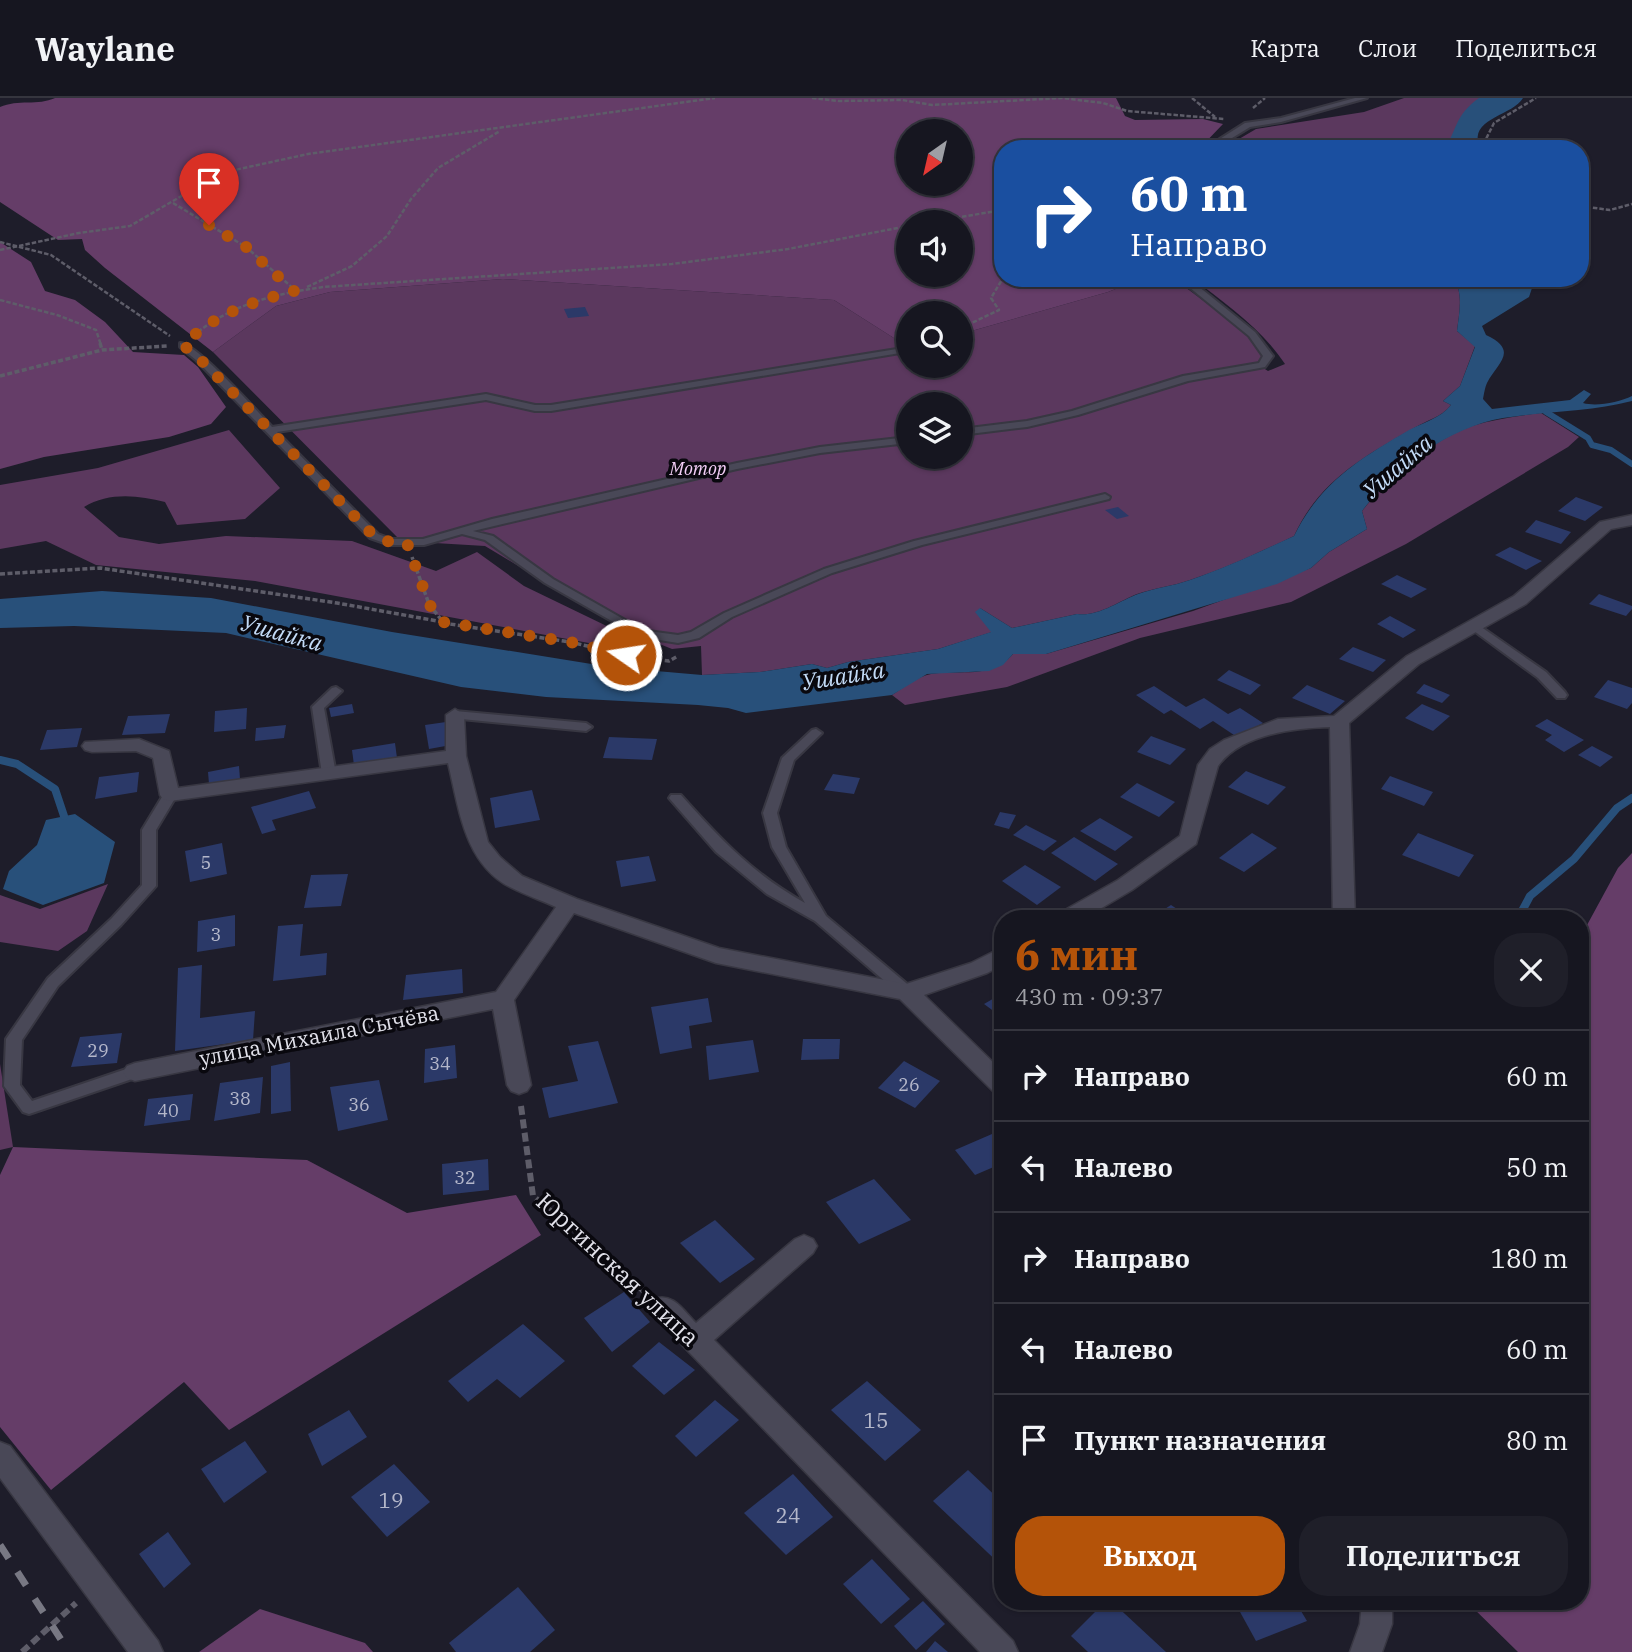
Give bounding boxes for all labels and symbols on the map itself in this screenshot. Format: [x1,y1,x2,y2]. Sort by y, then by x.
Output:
north arrow [896,119,973,196]
pin [179,153,239,225]
water label: Ушайка [1356,427,1439,505]
park label: Мотор [669,457,726,480]
water label: Ушайка [238,607,327,657]
position arrow [589,618,663,692]
water label: Ушайка [800,654,887,696]
house number: 5 [201,851,211,874]
house number: 3 [211,923,221,946]
street label: улица Михаила Сычёва [197,998,441,1072]
house number: 29 [87,1039,109,1062]
house number: 34 [429,1052,451,1075]
house number: 26 [898,1073,920,1096]
house number: 38 [229,1087,251,1110]
house number: 36 [348,1093,370,1116]
house number: 40 [157,1099,179,1122]
house number: 32 [454,1166,476,1189]
street label: Юргинская улица [530,1185,706,1353]
house number: 15 [863,1406,889,1434]
house number: 19 [378,1486,404,1514]
house number: 24 [775,1501,801,1529]

